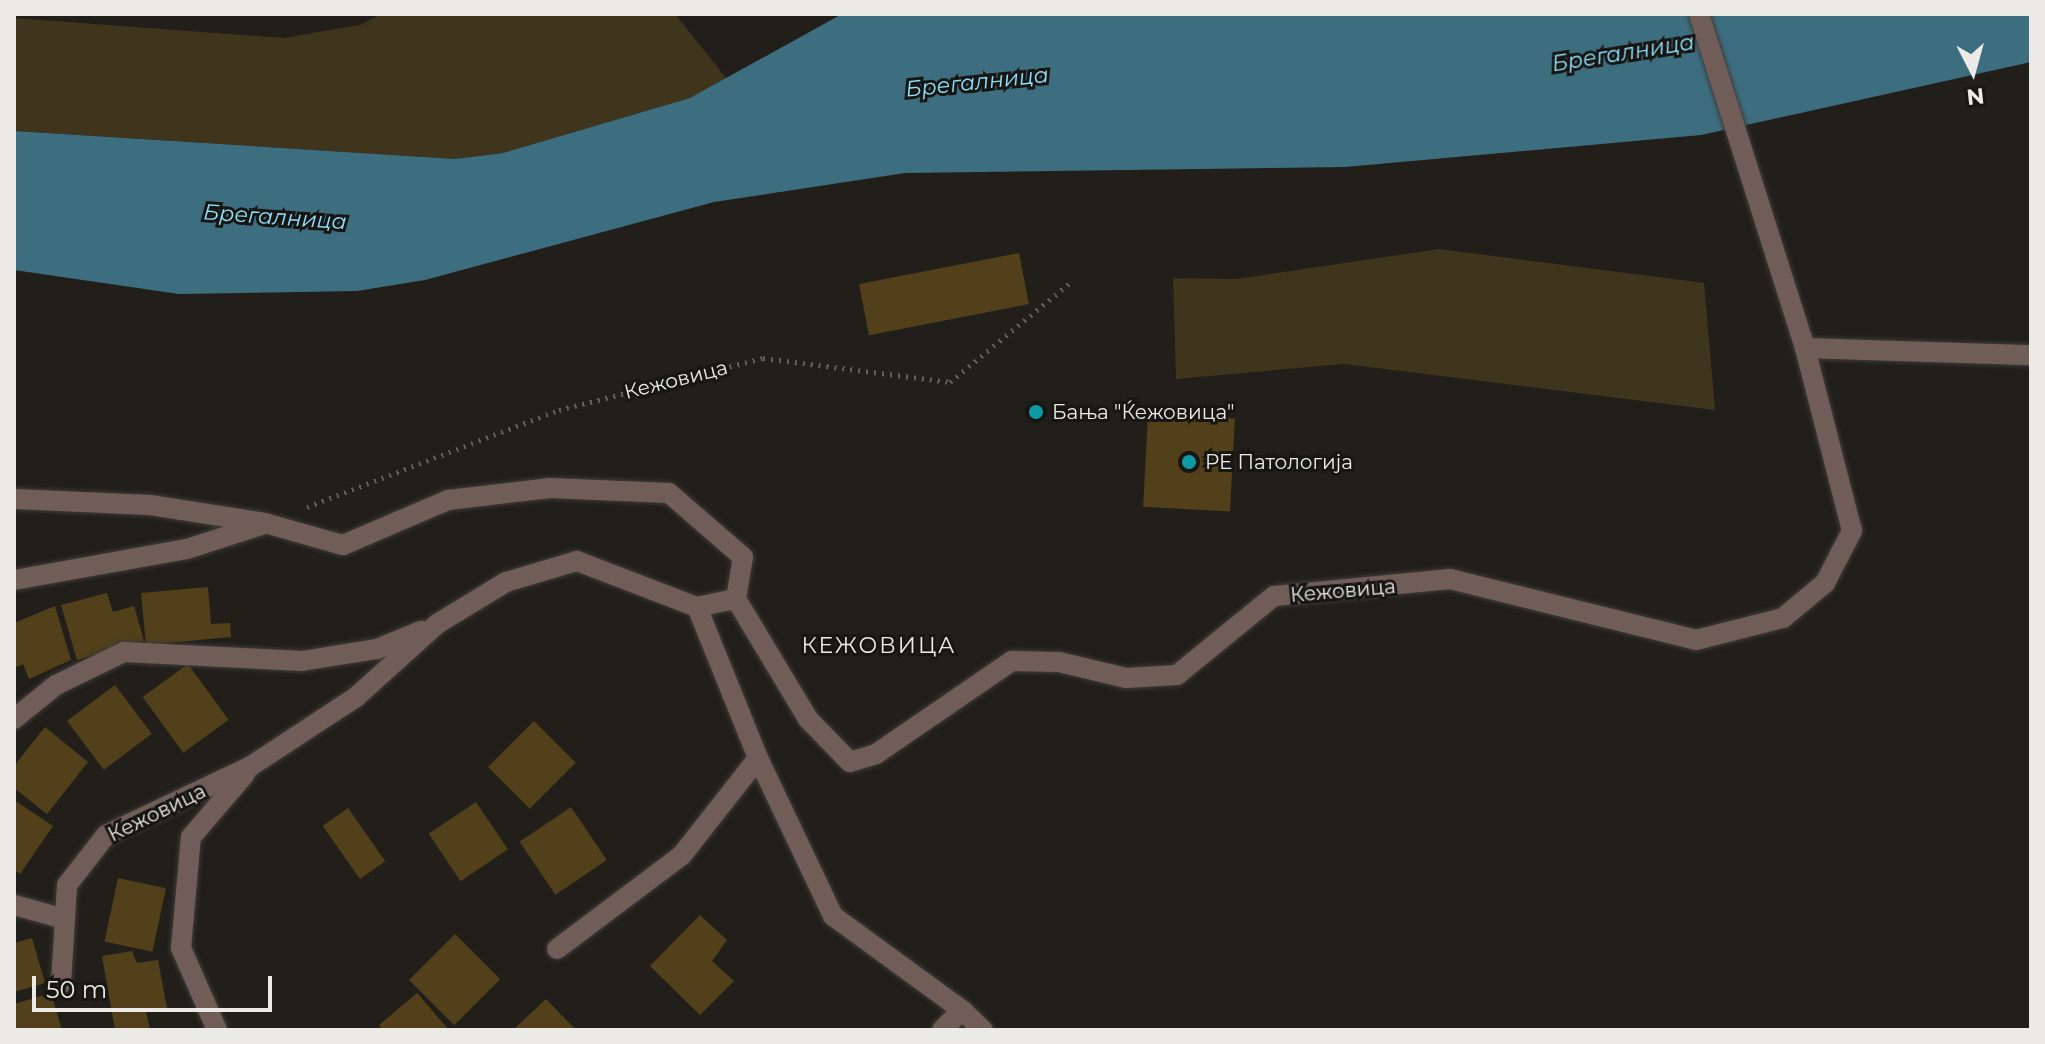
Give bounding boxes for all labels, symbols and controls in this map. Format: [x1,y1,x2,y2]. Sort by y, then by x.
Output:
water label: Брегалница [1550,29,1696,77]
north arrow [1933,32,2013,112]
water label: Брегалница [904,61,1050,103]
text: N [1965,82,1986,111]
water label: Брегалница [202,199,348,235]
street label: Кежовица [622,356,730,404]
place label: Бања "Ќежовица" [1052,400,1235,424]
marker: Бања "Ќежовица" [1027,403,1045,421]
place label: РЕ Патологија [1205,450,1353,474]
marker: РЕ Патологија [1180,453,1198,471]
street label: Кежовица [1289,574,1397,608]
district label: КЕЖОВИЦА [802,633,956,659]
street label: Кежовица [104,779,210,847]
scale bar [36,960,276,1010]
text: 50 m [46,975,107,1004]

